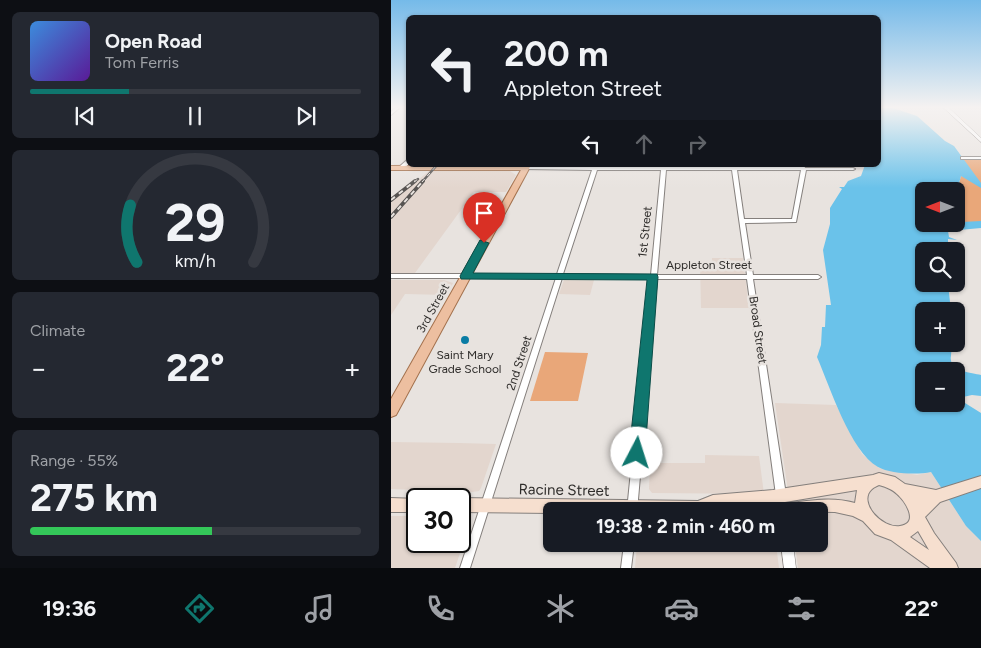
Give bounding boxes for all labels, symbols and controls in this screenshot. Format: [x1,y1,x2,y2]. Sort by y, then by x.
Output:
text: Open Road [105,30,202,53]
text: 200 m [504,33,608,75]
icon: left [421,35,486,100]
text: Tom Ferris [105,53,179,72]
text: Appleton Street [504,75,662,102]
icon: previous [71,102,99,130]
icon: pause [181,102,209,130]
icon: next [292,102,320,130]
icon: left [577,130,605,158]
icon: ahead [630,130,658,158]
icon: right [683,130,711,158]
north arrow [915,182,965,232]
map controls [915,182,965,412]
text: 29 [165,192,226,254]
pin [463,192,505,243]
icon: arrive [470,199,498,227]
street label: 1st Street [635,205,655,258]
button: search [915,242,965,292]
text: km/h [175,250,216,271]
street label: Appleton Street [666,258,753,272]
street label: 3rd Street [414,281,452,335]
street label: Broad Street [746,295,770,365]
button: + [915,302,965,352]
text: Climate [30,321,85,340]
street label: 2nd Street [504,333,535,392]
marker: Saint Mary Grade School [459,334,471,346]
text: 22° [166,345,225,391]
place label: Saint Mary Grade School [429,348,501,376]
text: − [30,351,47,385]
text: + [344,351,361,385]
button: − [915,362,965,412]
position arrow [610,426,662,478]
text: Range · 55% [30,451,118,470]
text: 275 km [30,475,158,521]
street label: Racine Street [518,480,610,500]
speed limit sign: 30 [406,488,471,553]
text: 19:38 · 2 min · 460 m [596,515,775,538]
icon: directions [182,591,217,626]
icon: music [302,591,337,626]
icon: phone [423,591,458,626]
icon: climate [543,591,578,626]
icon: car [664,591,699,626]
icon: filters [784,591,819,626]
text: 19:36 [43,595,96,622]
text: 22° [904,595,938,622]

